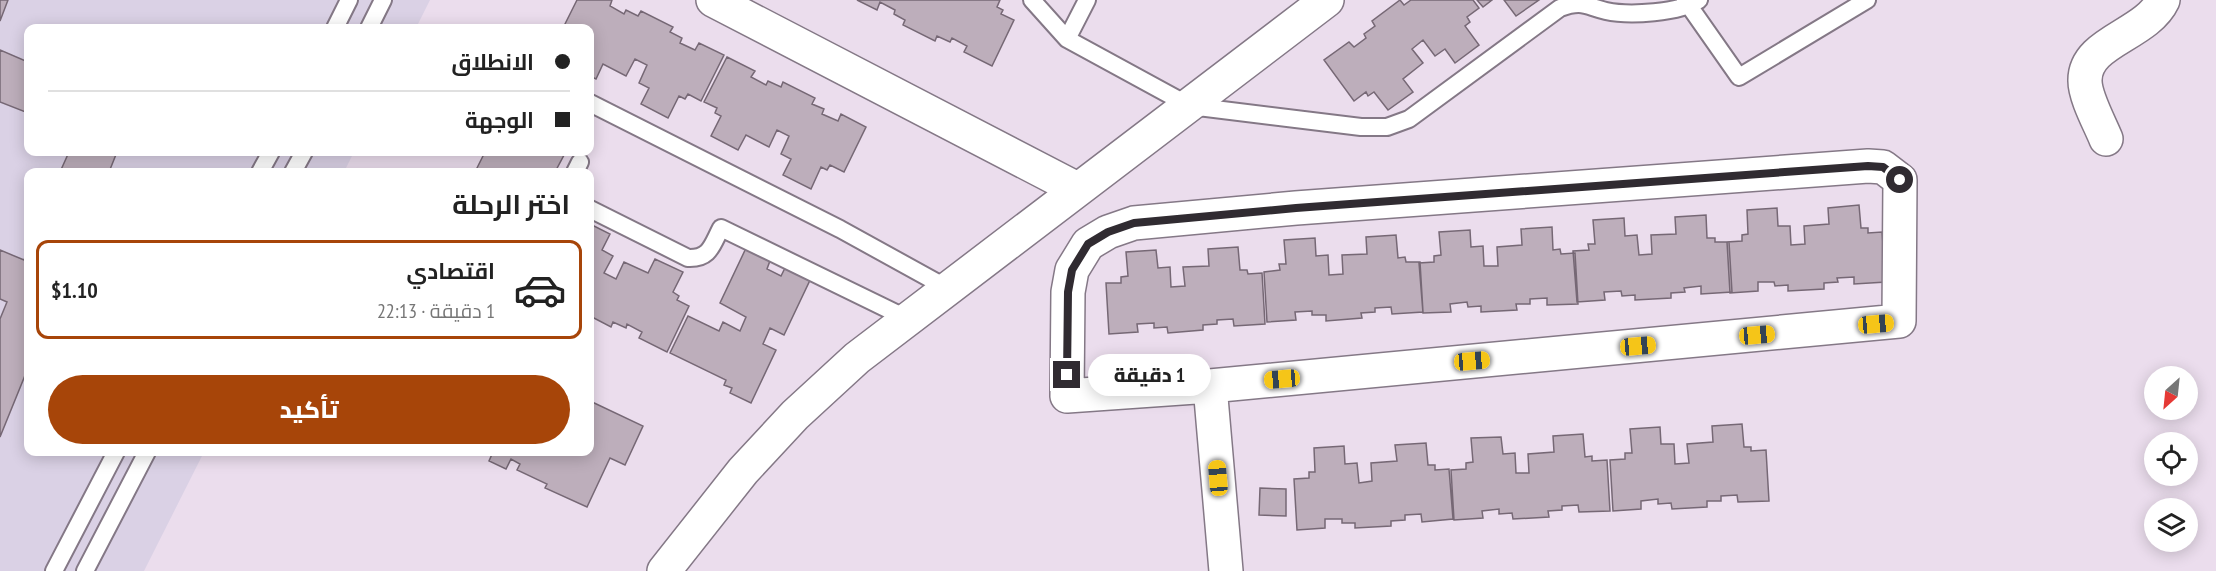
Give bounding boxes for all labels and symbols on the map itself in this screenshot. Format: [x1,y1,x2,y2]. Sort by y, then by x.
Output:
route start [1886,166,1913,193]
car [1857,313,1895,335]
car [1738,324,1776,346]
car [1619,335,1657,357]
car [1453,350,1491,372]
callout: 1 دقيقة [1088,354,1211,396]
route end [1053,361,1080,388]
north arrow [2144,366,2198,420]
car [1263,368,1301,390]
car [1207,459,1229,497]

